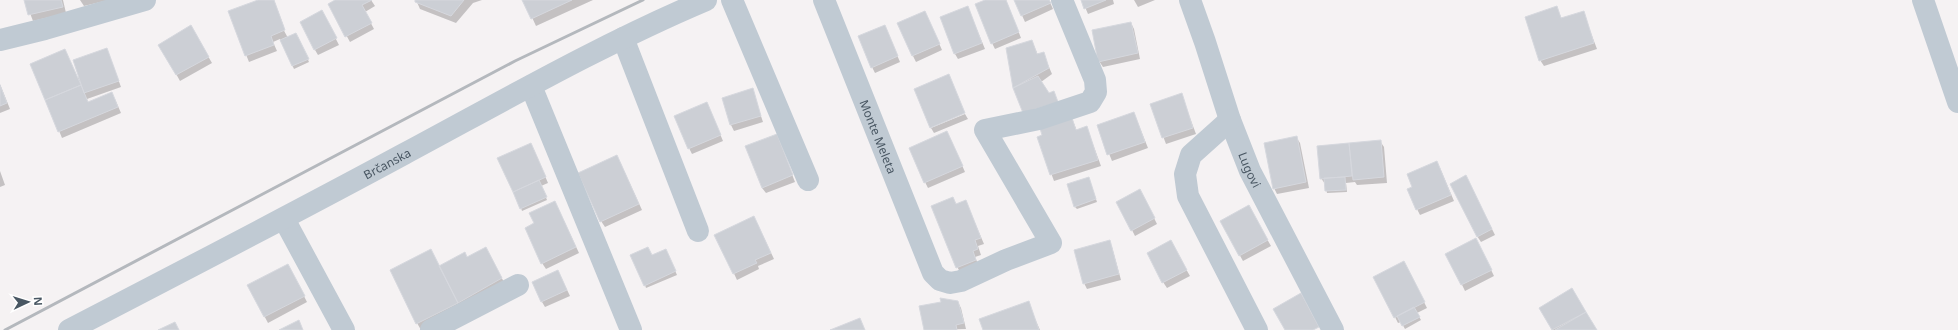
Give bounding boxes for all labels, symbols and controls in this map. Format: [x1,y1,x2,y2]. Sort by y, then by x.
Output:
street label: Monte Meleta [856,97,901,176]
street label: Brčanska [360,144,414,183]
street label: Lugovi [1235,149,1266,190]
north arrow [8,282,48,322]
text: N [31,296,46,306]

